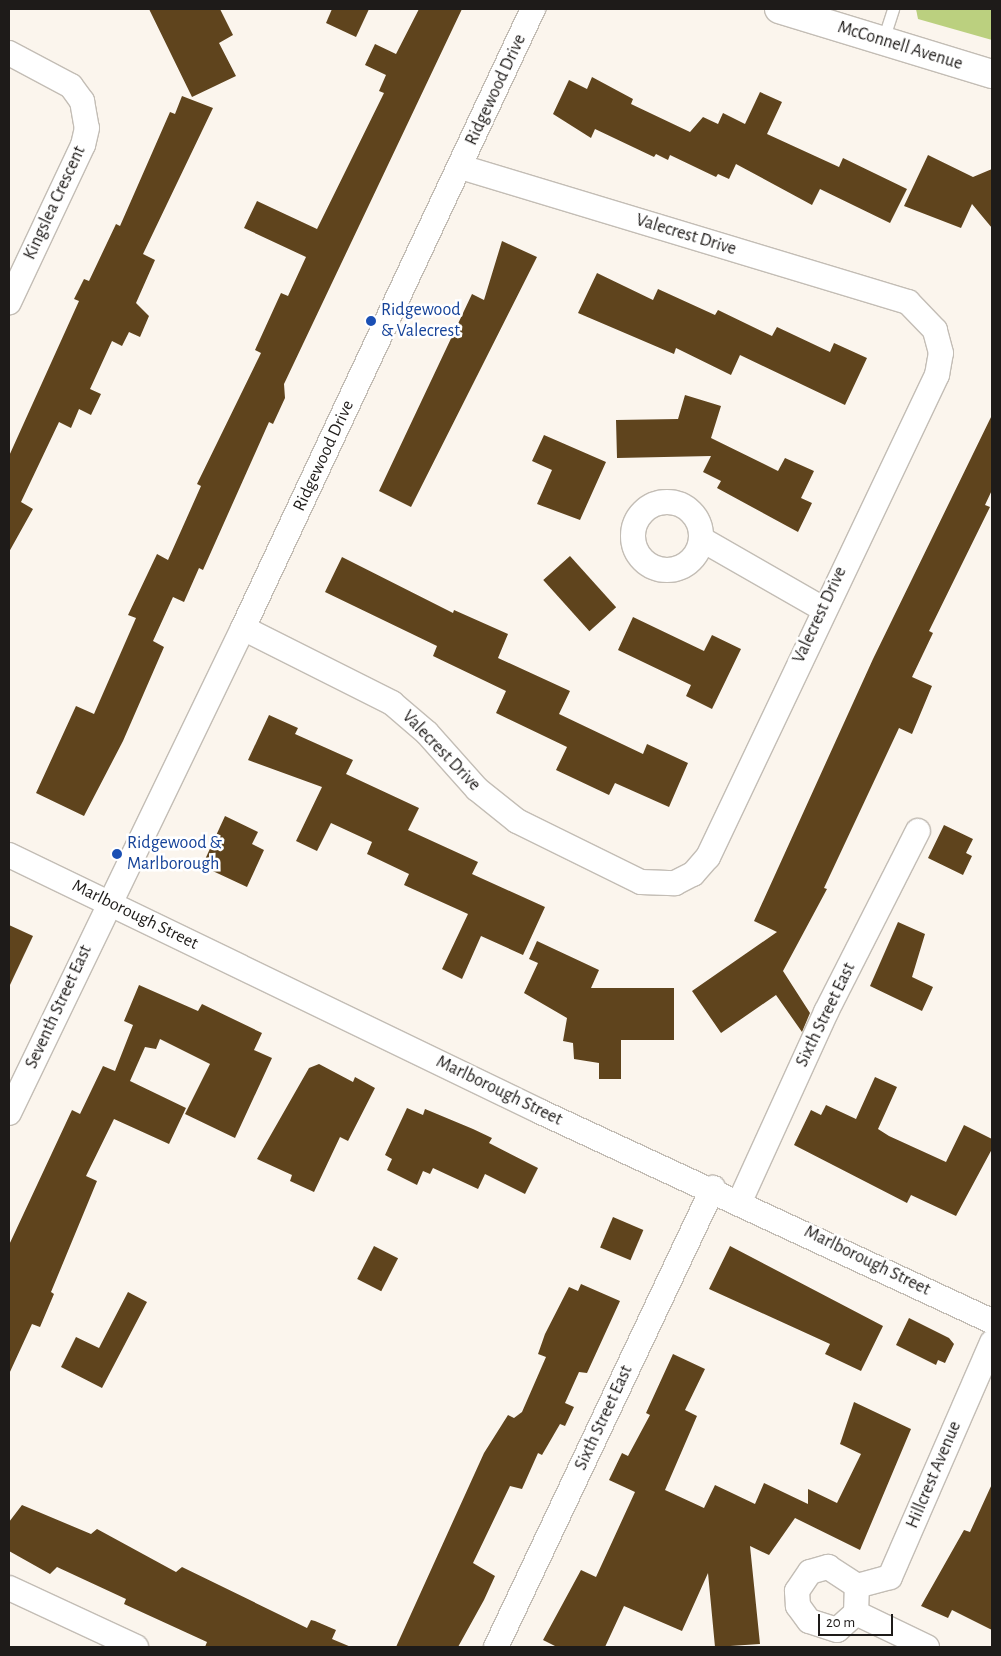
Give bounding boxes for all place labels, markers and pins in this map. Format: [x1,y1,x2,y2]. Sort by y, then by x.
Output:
place label: Ridgewood & Valecrest [381,300,461,342]
marker: Ridgewood & Valecrest [365,315,377,327]
place label: Ridgewood & Marlborough [127,833,222,876]
marker: Ridgewood & Marlborough [111,848,123,860]

